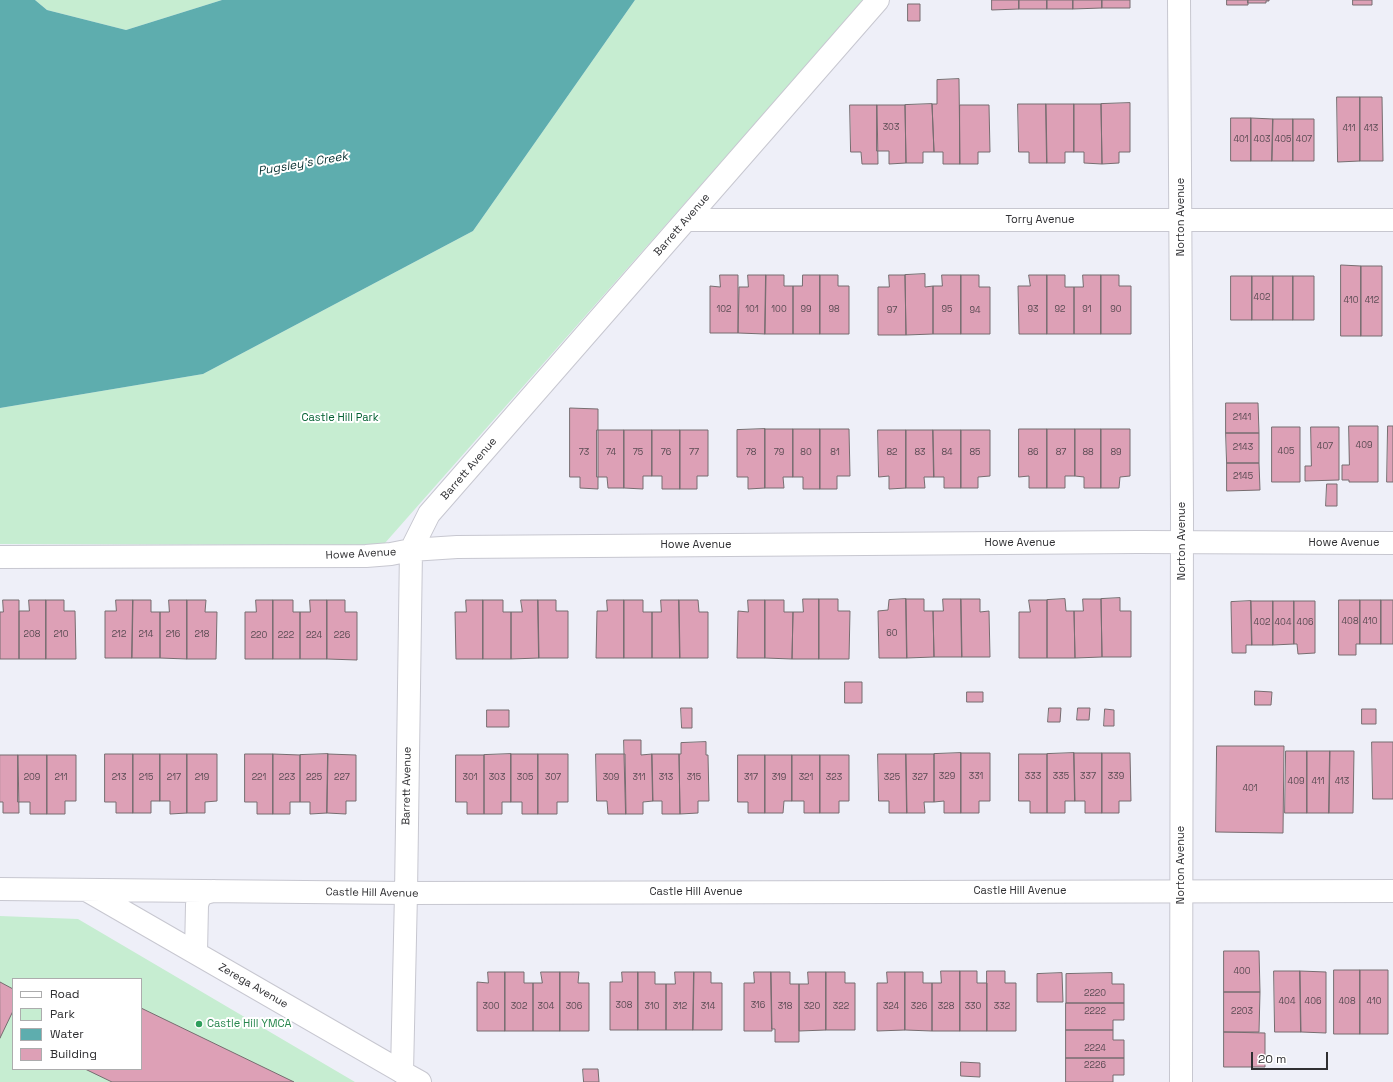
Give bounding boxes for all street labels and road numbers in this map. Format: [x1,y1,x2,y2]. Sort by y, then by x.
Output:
street label: Norton Avenue [1174,178,1188,256]
street label: Barrett Avenue [651,191,713,259]
street label: Torry Avenue [1006,213,1074,227]
street label: Barrett Avenue [438,435,500,503]
street label: Norton Avenue [1175,502,1189,580]
street label: Howe Avenue [985,536,1055,550]
street label: Howe Avenue [1309,536,1379,550]
street label: Howe Avenue [661,538,731,552]
street label: Howe Avenue [325,546,397,562]
street label: Barrett Avenue [400,747,414,825]
street label: Norton Avenue [1174,826,1188,904]
street label: Castle Hill Avenue [973,884,1067,898]
street label: Castle Hill Avenue [649,885,743,899]
street label: Castle Hill Avenue [325,886,419,900]
street label: Zerega Avenue [216,961,290,1011]

